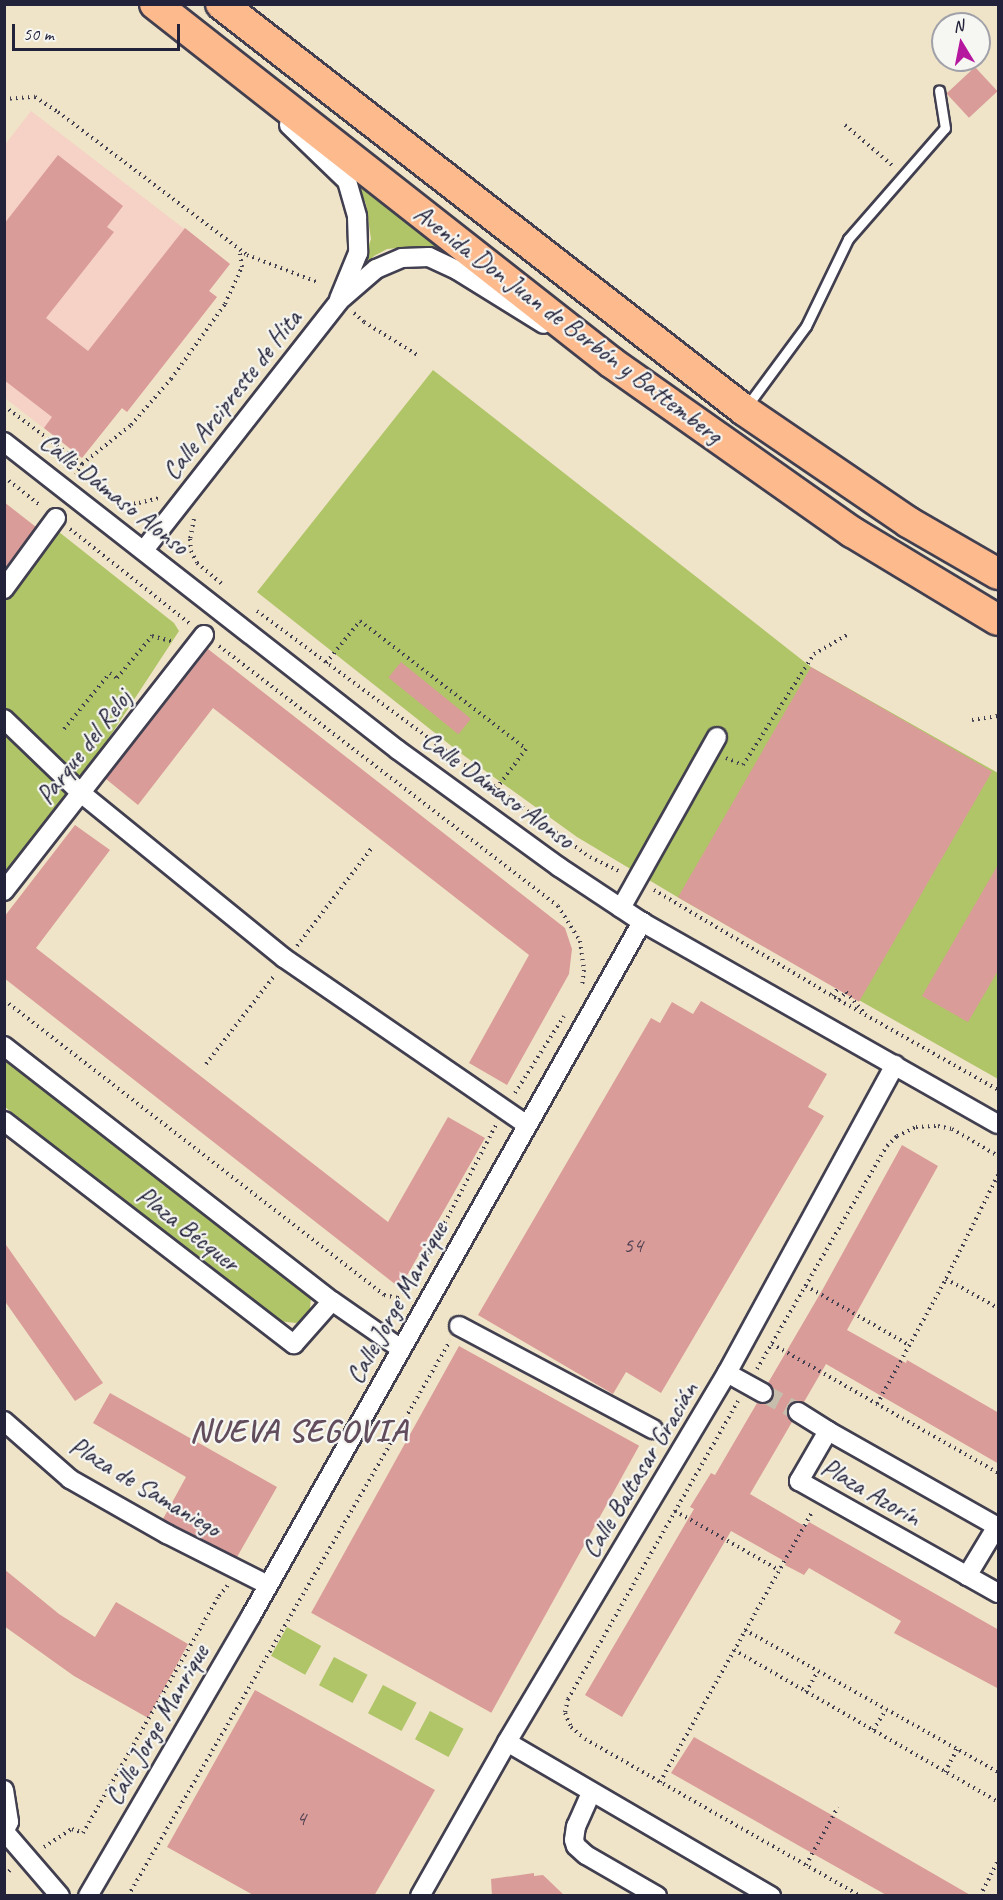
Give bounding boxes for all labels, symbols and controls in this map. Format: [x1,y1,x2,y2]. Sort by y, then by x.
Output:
scale bar [15,12,183,50]
north arrow [931,12,991,72]
text: N [952,16,965,37]
text: 50 m [23,23,54,45]
street label: Avenida Don Juan de Borbón y Battemberg [409,198,727,450]
street label: Calle Arcipreste de Hita [156,304,308,486]
street label: Calle Dámaso Alonso [33,426,195,562]
street label: Parque del Reloj [30,684,138,810]
street label: Calle Dámaso Alonso [416,724,580,856]
street label: Plaza Bécquer [131,1179,245,1279]
street label: Calle Jorge Manrique [339,1216,455,1390]
house number: 54 [623,1233,643,1259]
street label: Calle Baltasar Gracián [575,1376,705,1564]
district label: NUEVA SEGOVIA [189,1412,409,1450]
street label: Plaza de Samaniego [64,1430,226,1544]
street label: Plaza Azorín [816,1451,926,1533]
street label: Calle Jorge Manrique [98,1639,216,1811]
house number: 4 [296,1806,306,1832]

